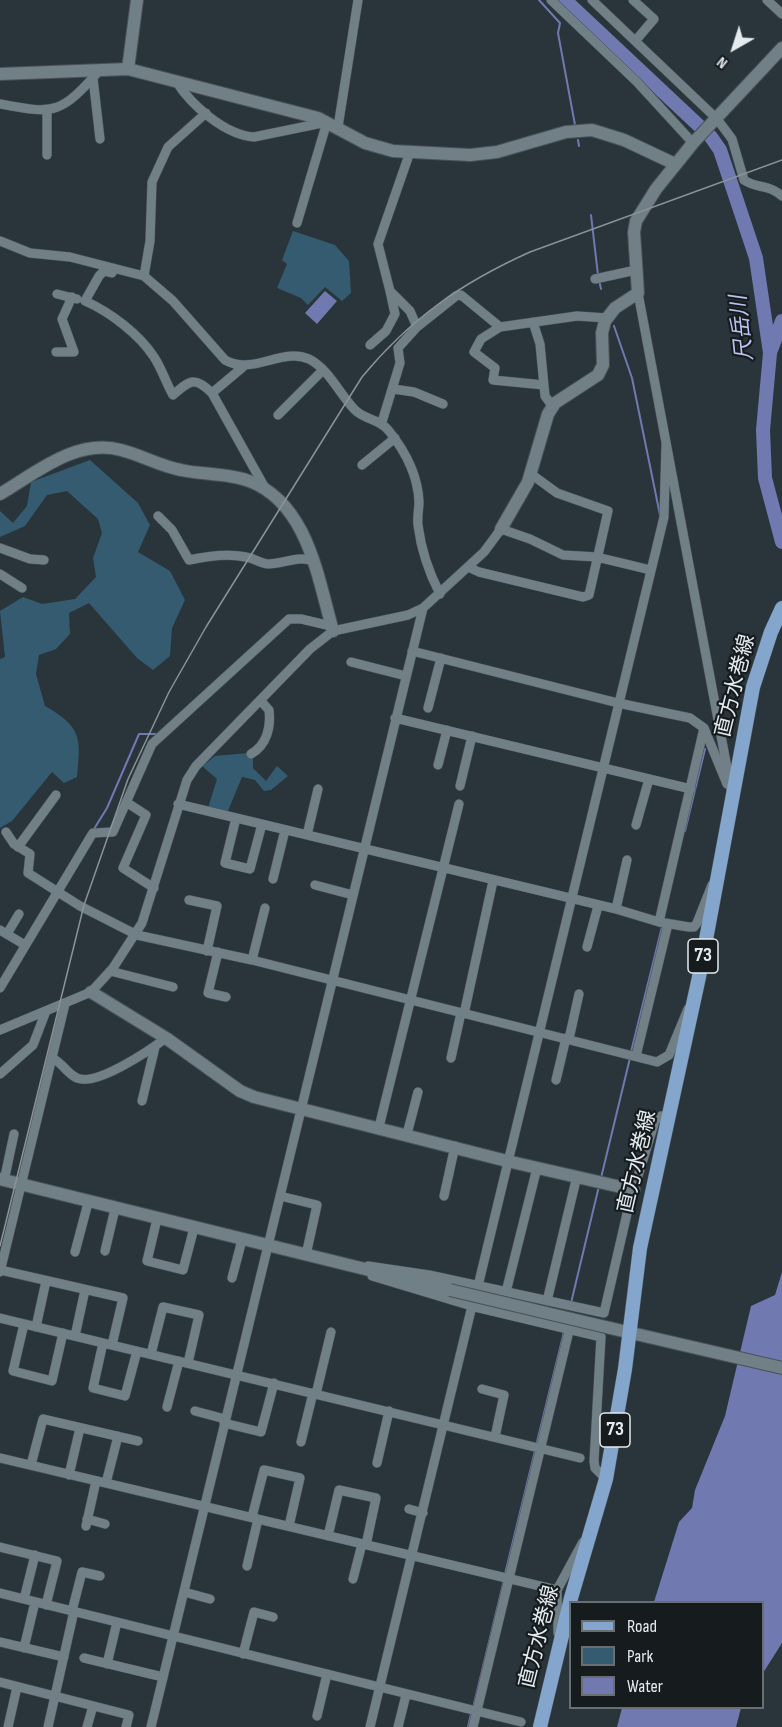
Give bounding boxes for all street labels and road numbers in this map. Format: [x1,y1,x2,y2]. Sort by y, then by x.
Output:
street label: 直方水巻線 [711,632,761,740]
road number: 73 [688,939,718,973]
street label: 直方水巻線 [614,1108,662,1216]
road number: 73 [600,1413,630,1447]
street label: 直方水巻線 [515,1583,565,1691]

